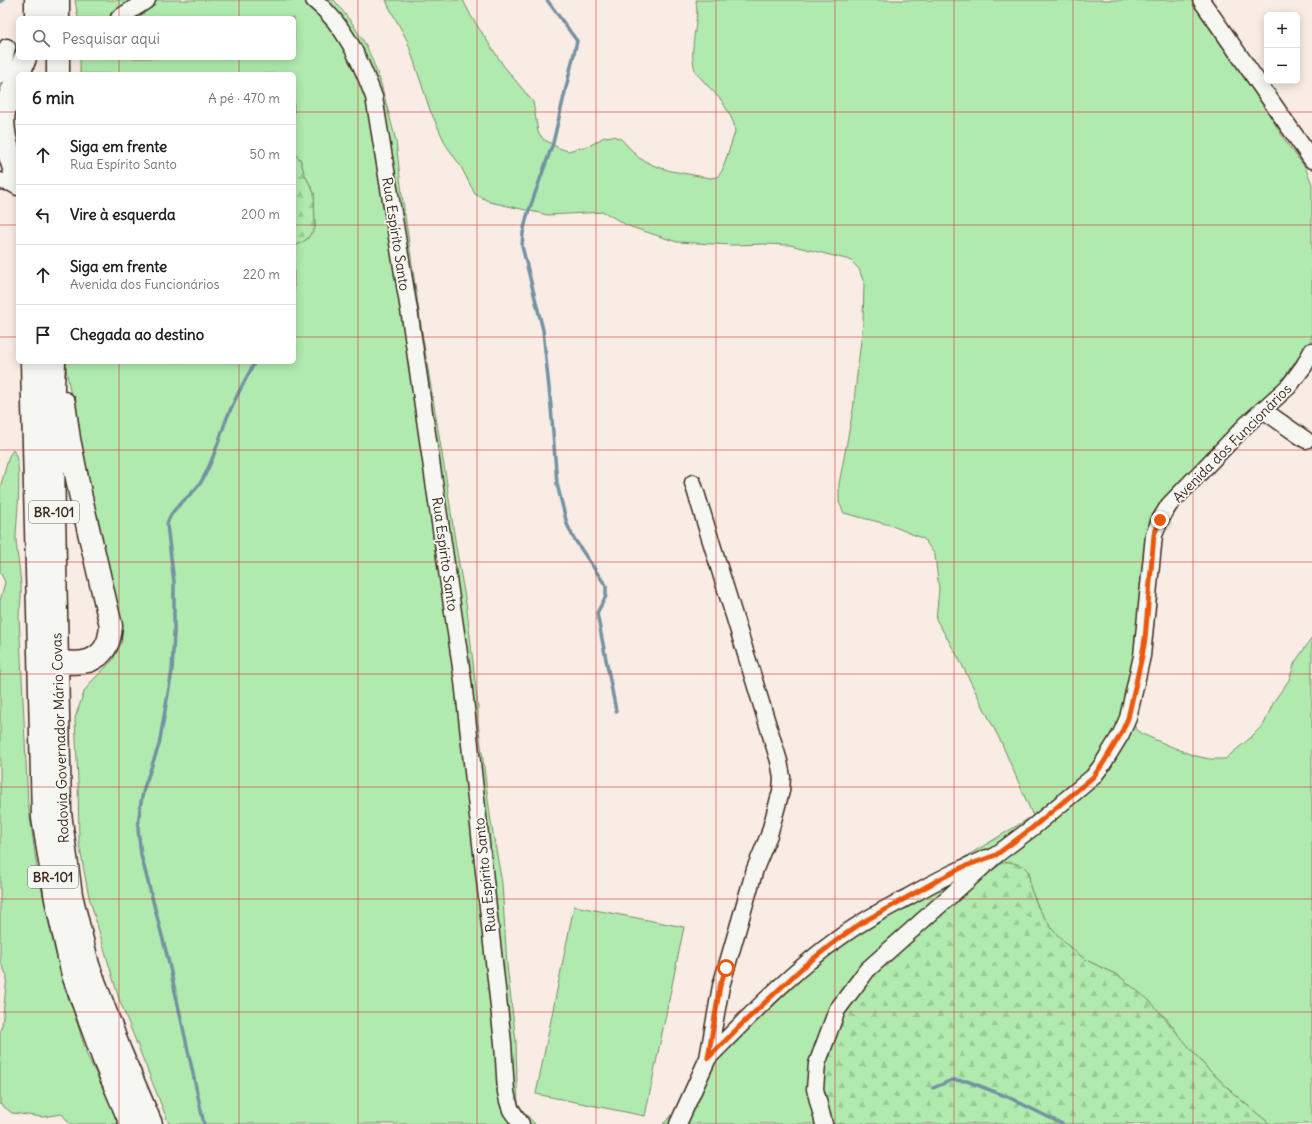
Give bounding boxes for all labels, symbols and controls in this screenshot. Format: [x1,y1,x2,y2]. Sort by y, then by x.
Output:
map controls [1264,12,1300,84]
button: + [1264,12,1300,48]
search box [16,16,296,60]
icon: search [30,27,52,49]
text: Pesquisar aqui [62,29,160,48]
button: − [1264,48,1300,84]
text: 6 min [32,87,74,109]
text: A pé · 470 m [208,90,280,107]
text: Siga em frente [70,137,167,156]
icon: ahead [32,144,54,166]
text: 50 m [249,146,280,163]
text: Rua Espírito Santo [70,156,177,173]
street label: Rua Espírito Santo [378,176,414,292]
icon: left [32,204,54,226]
text: Vire à esquerda [70,205,176,224]
text: 200 m [241,206,280,223]
text: Siga em frente [70,257,167,276]
icon: ahead [32,264,54,286]
text: 220 m [243,266,280,283]
text: Avenida dos Funcionários [70,276,219,293]
icon: arrive [32,324,54,346]
text: Chegada ao destino [70,325,204,344]
street label: Avenida dos Funcionários [1169,380,1295,506]
street label: Rua Espírito Santo [428,496,462,612]
road number: BR-101 [29,501,79,523]
route end [1151,511,1169,529]
street label: Rodovia Governador Mário Covas [47,632,73,844]
street label: Rua Espírito Santo [470,817,500,933]
road number: BR-101 [28,866,78,888]
route start [717,959,735,977]

